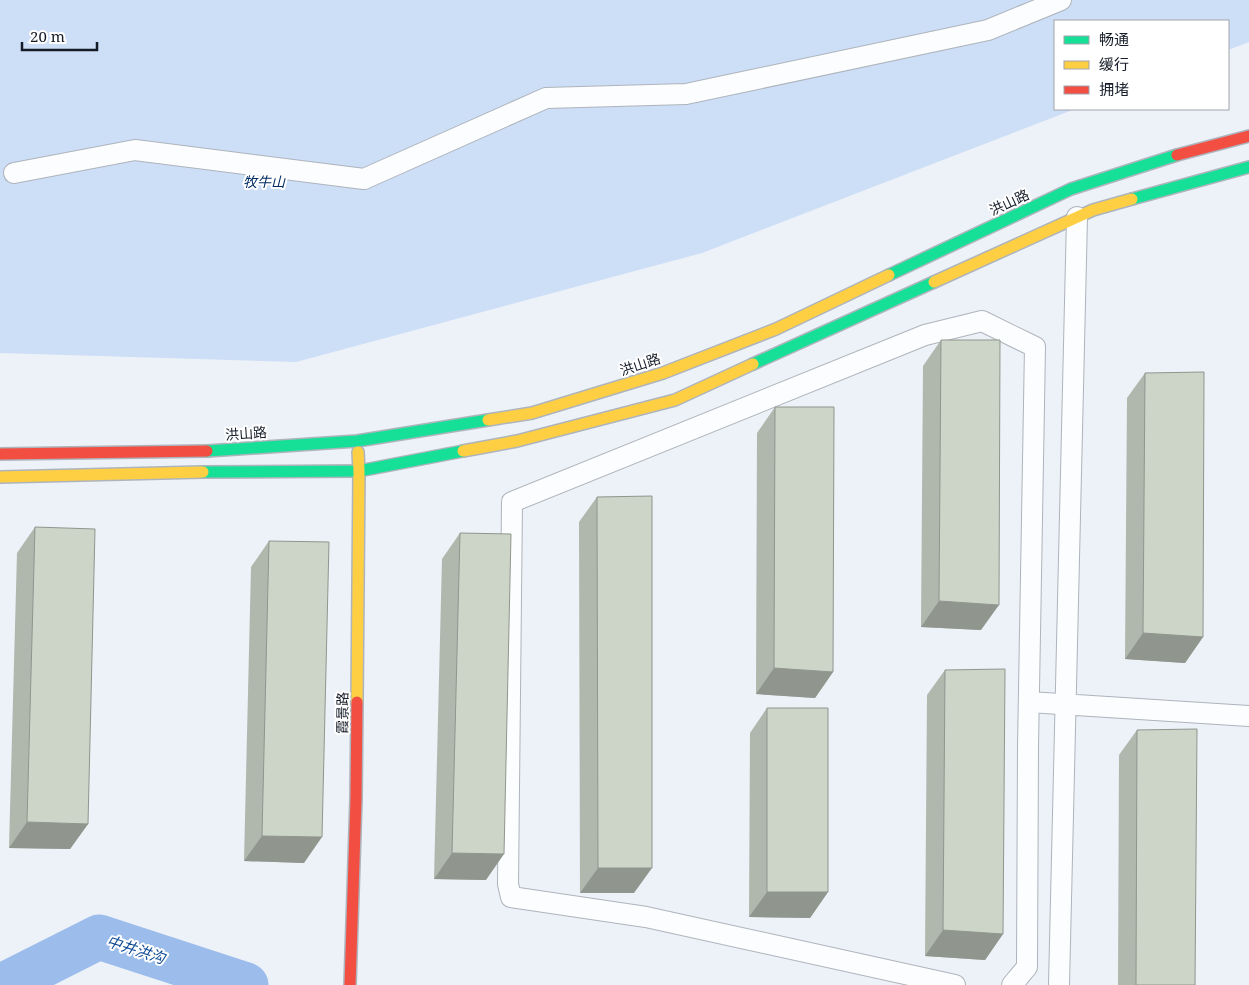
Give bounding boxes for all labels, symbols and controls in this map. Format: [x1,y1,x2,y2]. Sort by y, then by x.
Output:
scale bar [22,20,98,52]
legend [1054,20,1229,110]
text: 20 m [30,26,65,46]
text: 畅通 [1099,29,1129,49]
text: 缓行 [1099,54,1129,74]
text: 拥堵 [1099,79,1129,99]
park label: 牧牛山 [243,172,286,191]
street label: 洪山路 [986,185,1032,219]
street label: 洪山路 [617,348,663,380]
street label: 洪山路 [224,422,268,444]
street label: 霞景路 [332,692,352,734]
water label: 中井洪沟 [104,930,170,968]

